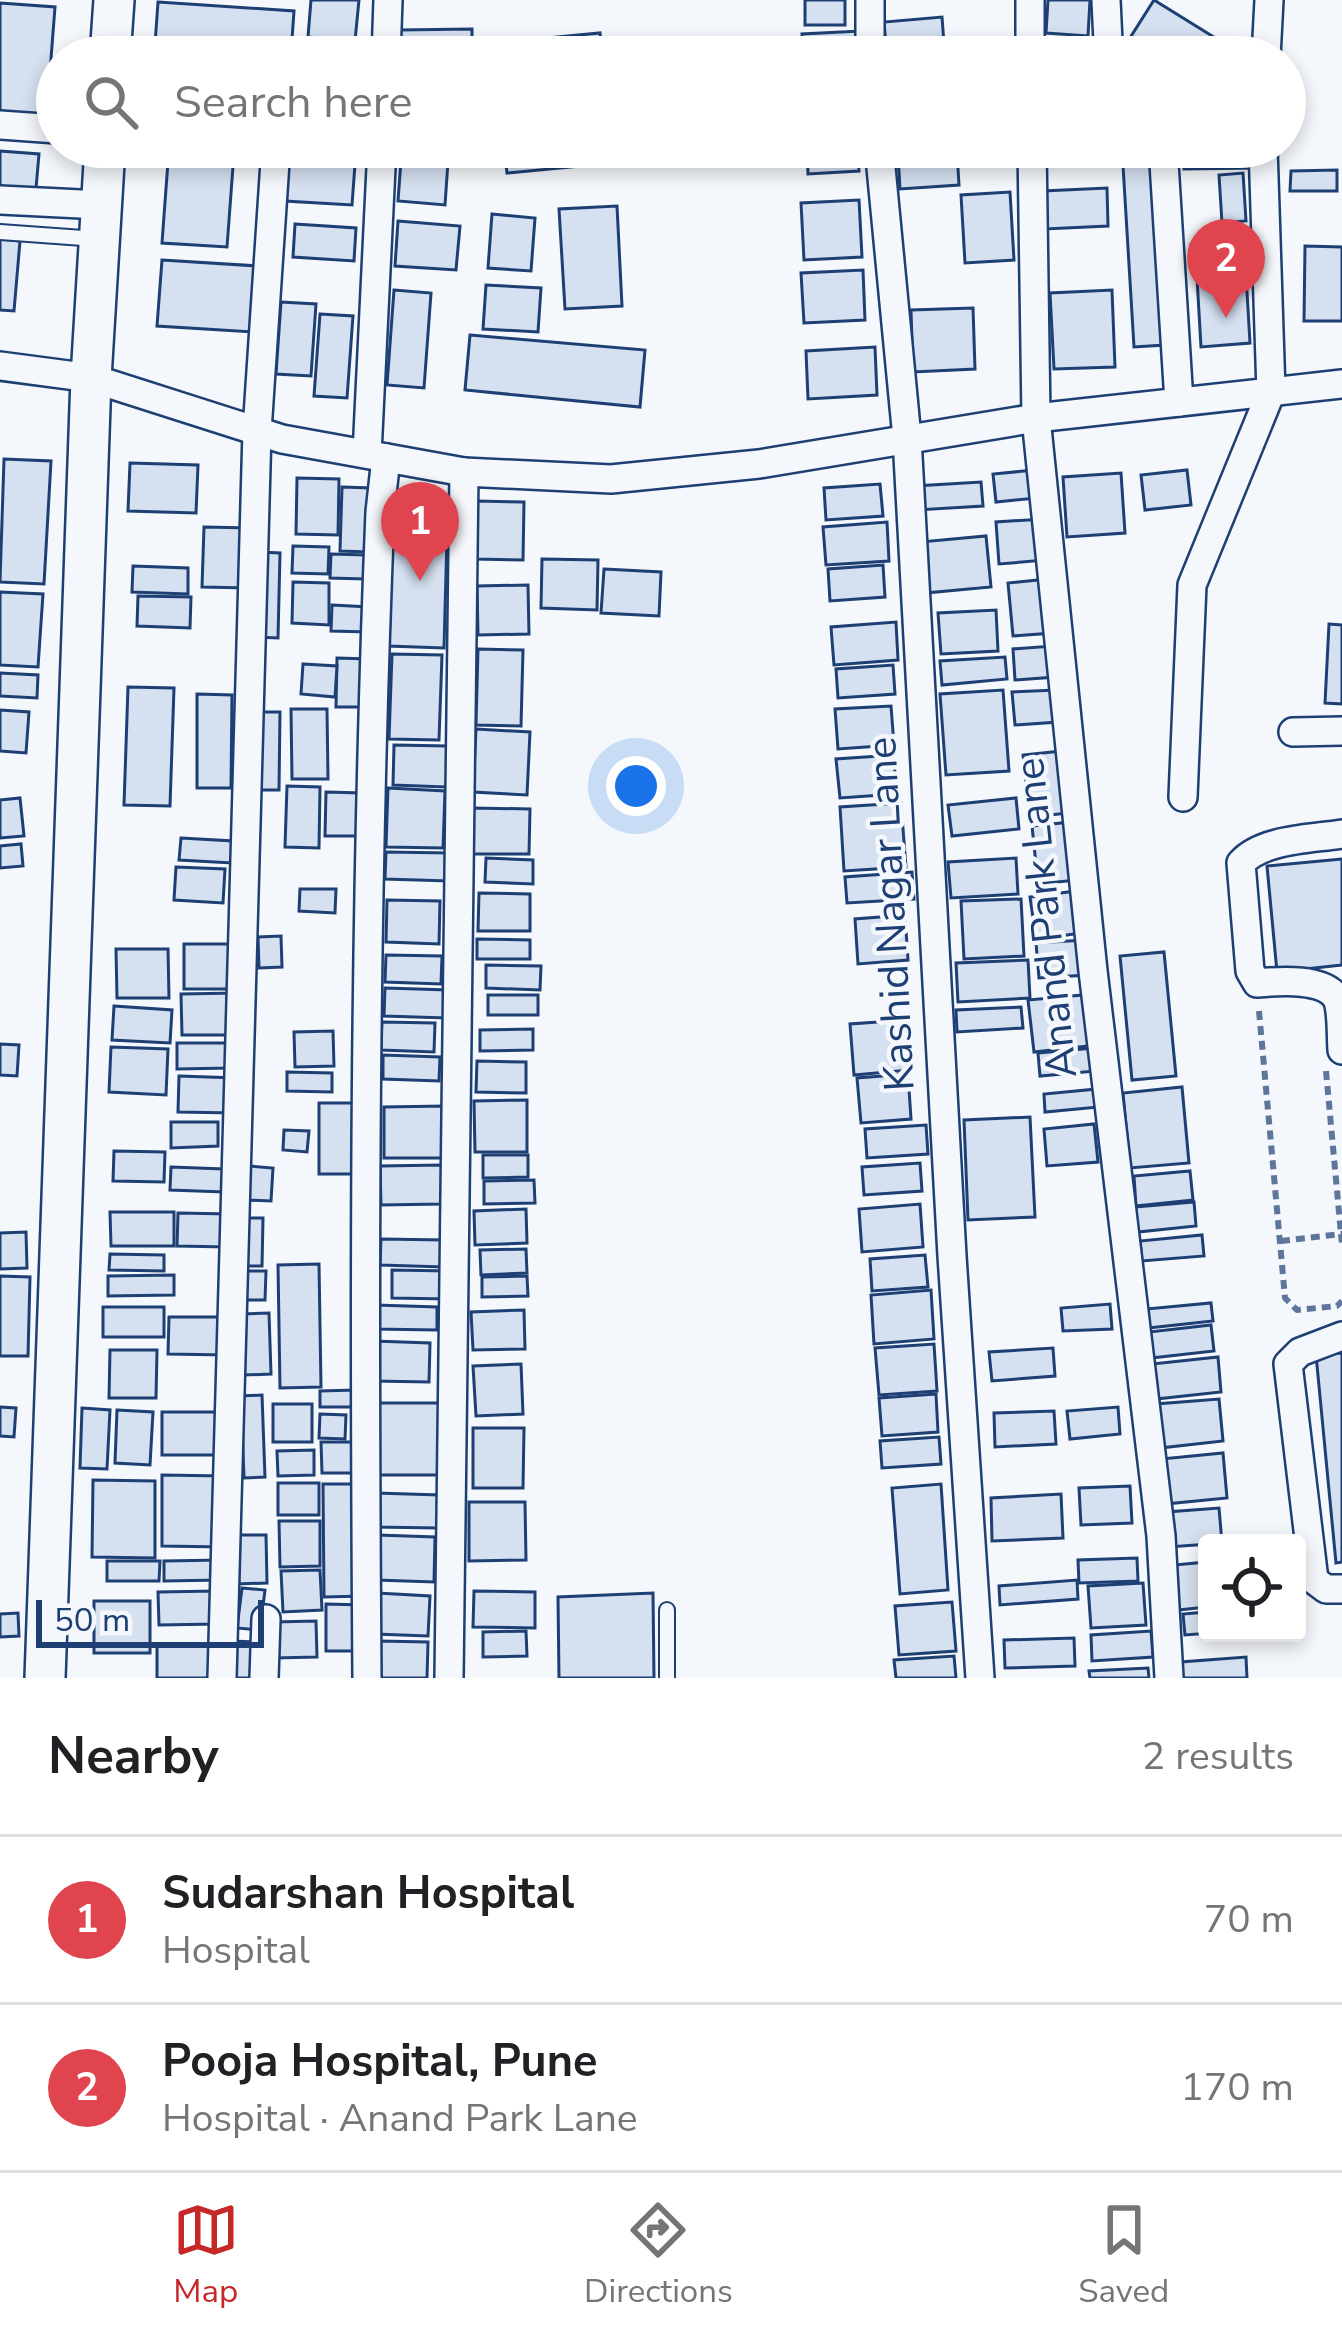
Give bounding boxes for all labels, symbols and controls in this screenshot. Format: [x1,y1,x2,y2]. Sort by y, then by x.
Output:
search box [36,36,1306,168]
icon: search [78,69,144,135]
text: Search here [174,72,413,133]
pin: 2 [1187,219,1265,318]
pin: 1 [381,482,459,581]
street label: Kashid Nagar Lane [853,735,929,1093]
street label: Anand Park Lane [1001,755,1091,1081]
your location [606,756,666,816]
map controls [1198,1534,1306,1642]
button: locate [1198,1534,1306,1642]
scale bar [36,1594,264,1647]
text: 50 m [54,1598,130,1643]
text: Nearby [48,1721,219,1791]
text: 2 results [1142,1730,1294,1783]
text: Sudarshan Hospital [162,1863,574,1924]
text: 1 [75,1893,99,1946]
text: 70 m [1204,1893,1294,1946]
text: Hospital [162,1924,310,1977]
text: Pooja Hospital, Pune [162,2031,597,2092]
text: 2 [75,2061,99,2114]
text: 170 m [1180,2061,1294,2114]
text: Hospital · Anand Park Lane [162,2092,638,2145]
tab: Map [173,2197,239,2314]
tab: Directions [584,2197,733,2314]
tab: Saved [1078,2197,1169,2314]

